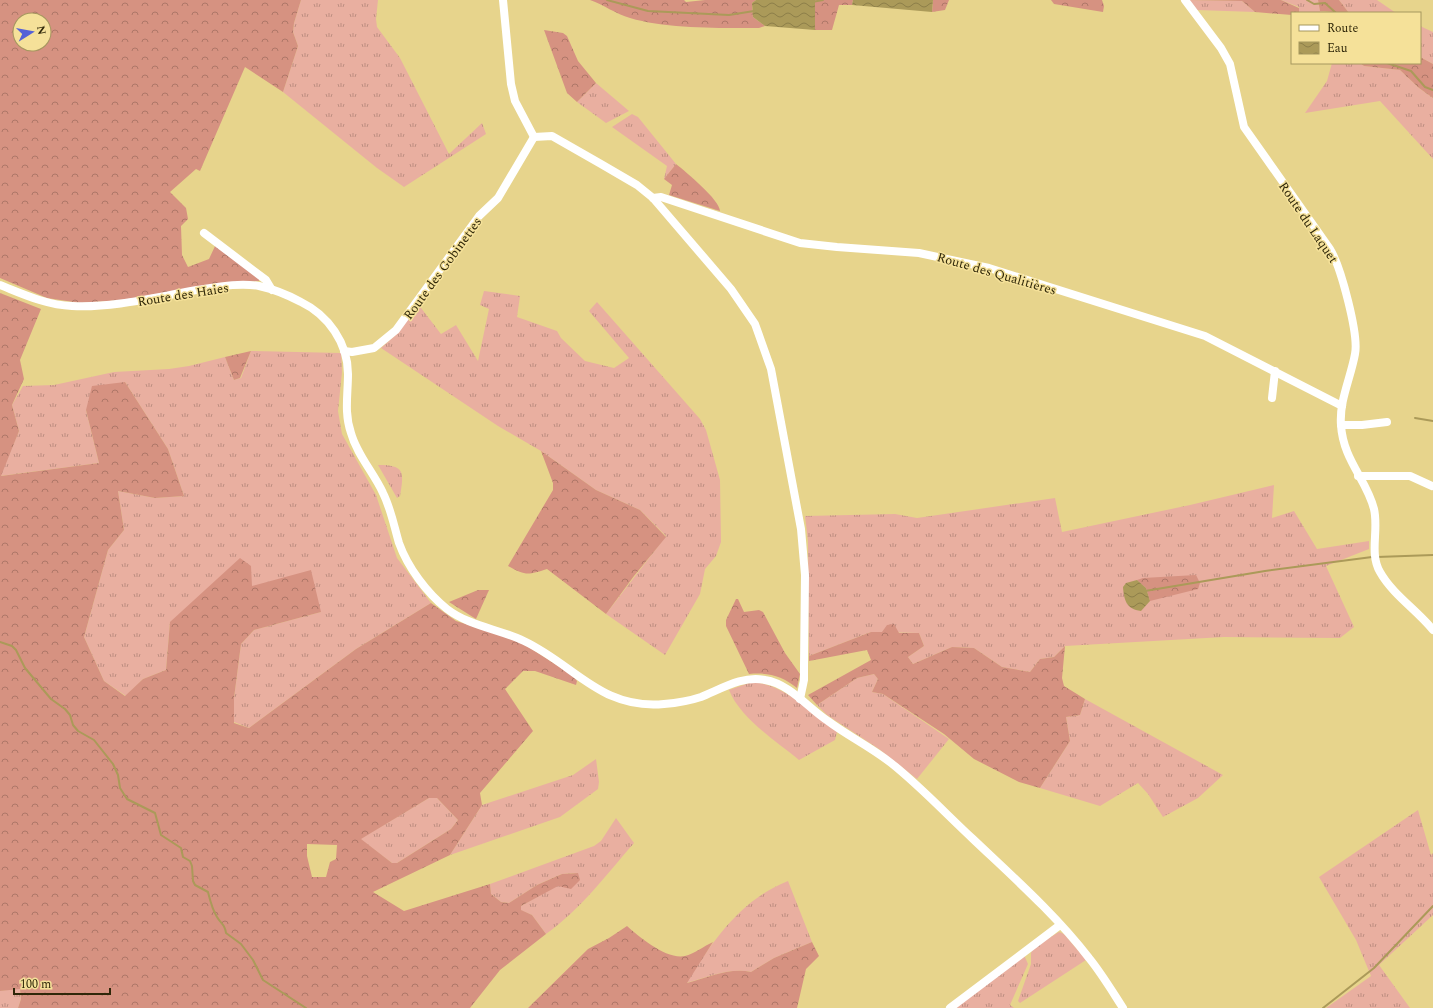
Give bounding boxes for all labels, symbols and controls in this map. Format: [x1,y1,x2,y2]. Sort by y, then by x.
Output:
north arrow [12,12,52,52]
legend [1291,12,1421,64]
text: Route [1327,19,1358,38]
text: N [32,24,51,36]
text: Eau [1327,39,1348,58]
street label: Route du Laquet [1273,178,1343,268]
street label: Route des Gobinettes [399,213,487,324]
street label: Route des Qualitières [935,247,1059,301]
street label: Route des Haies [136,278,230,312]
scale bar [14,970,110,996]
text: 100 m [20,975,51,994]

